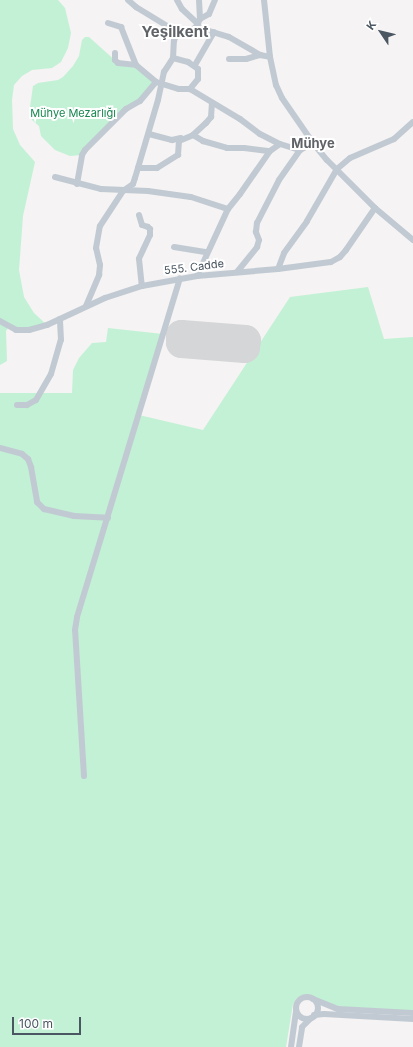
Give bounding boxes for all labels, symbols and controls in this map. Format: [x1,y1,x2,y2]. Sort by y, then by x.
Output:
north arrow [361,12,401,52]
text: K [363,18,379,32]
district label: Yeşilkent [142,23,208,41]
park label: Mühye Mezarlığı [30,106,116,120]
district label: Mühye [291,135,335,151]
street label: 555. Cadde [163,257,225,277]
scale bar [14,1009,83,1035]
text: 100 m [19,1016,53,1031]

